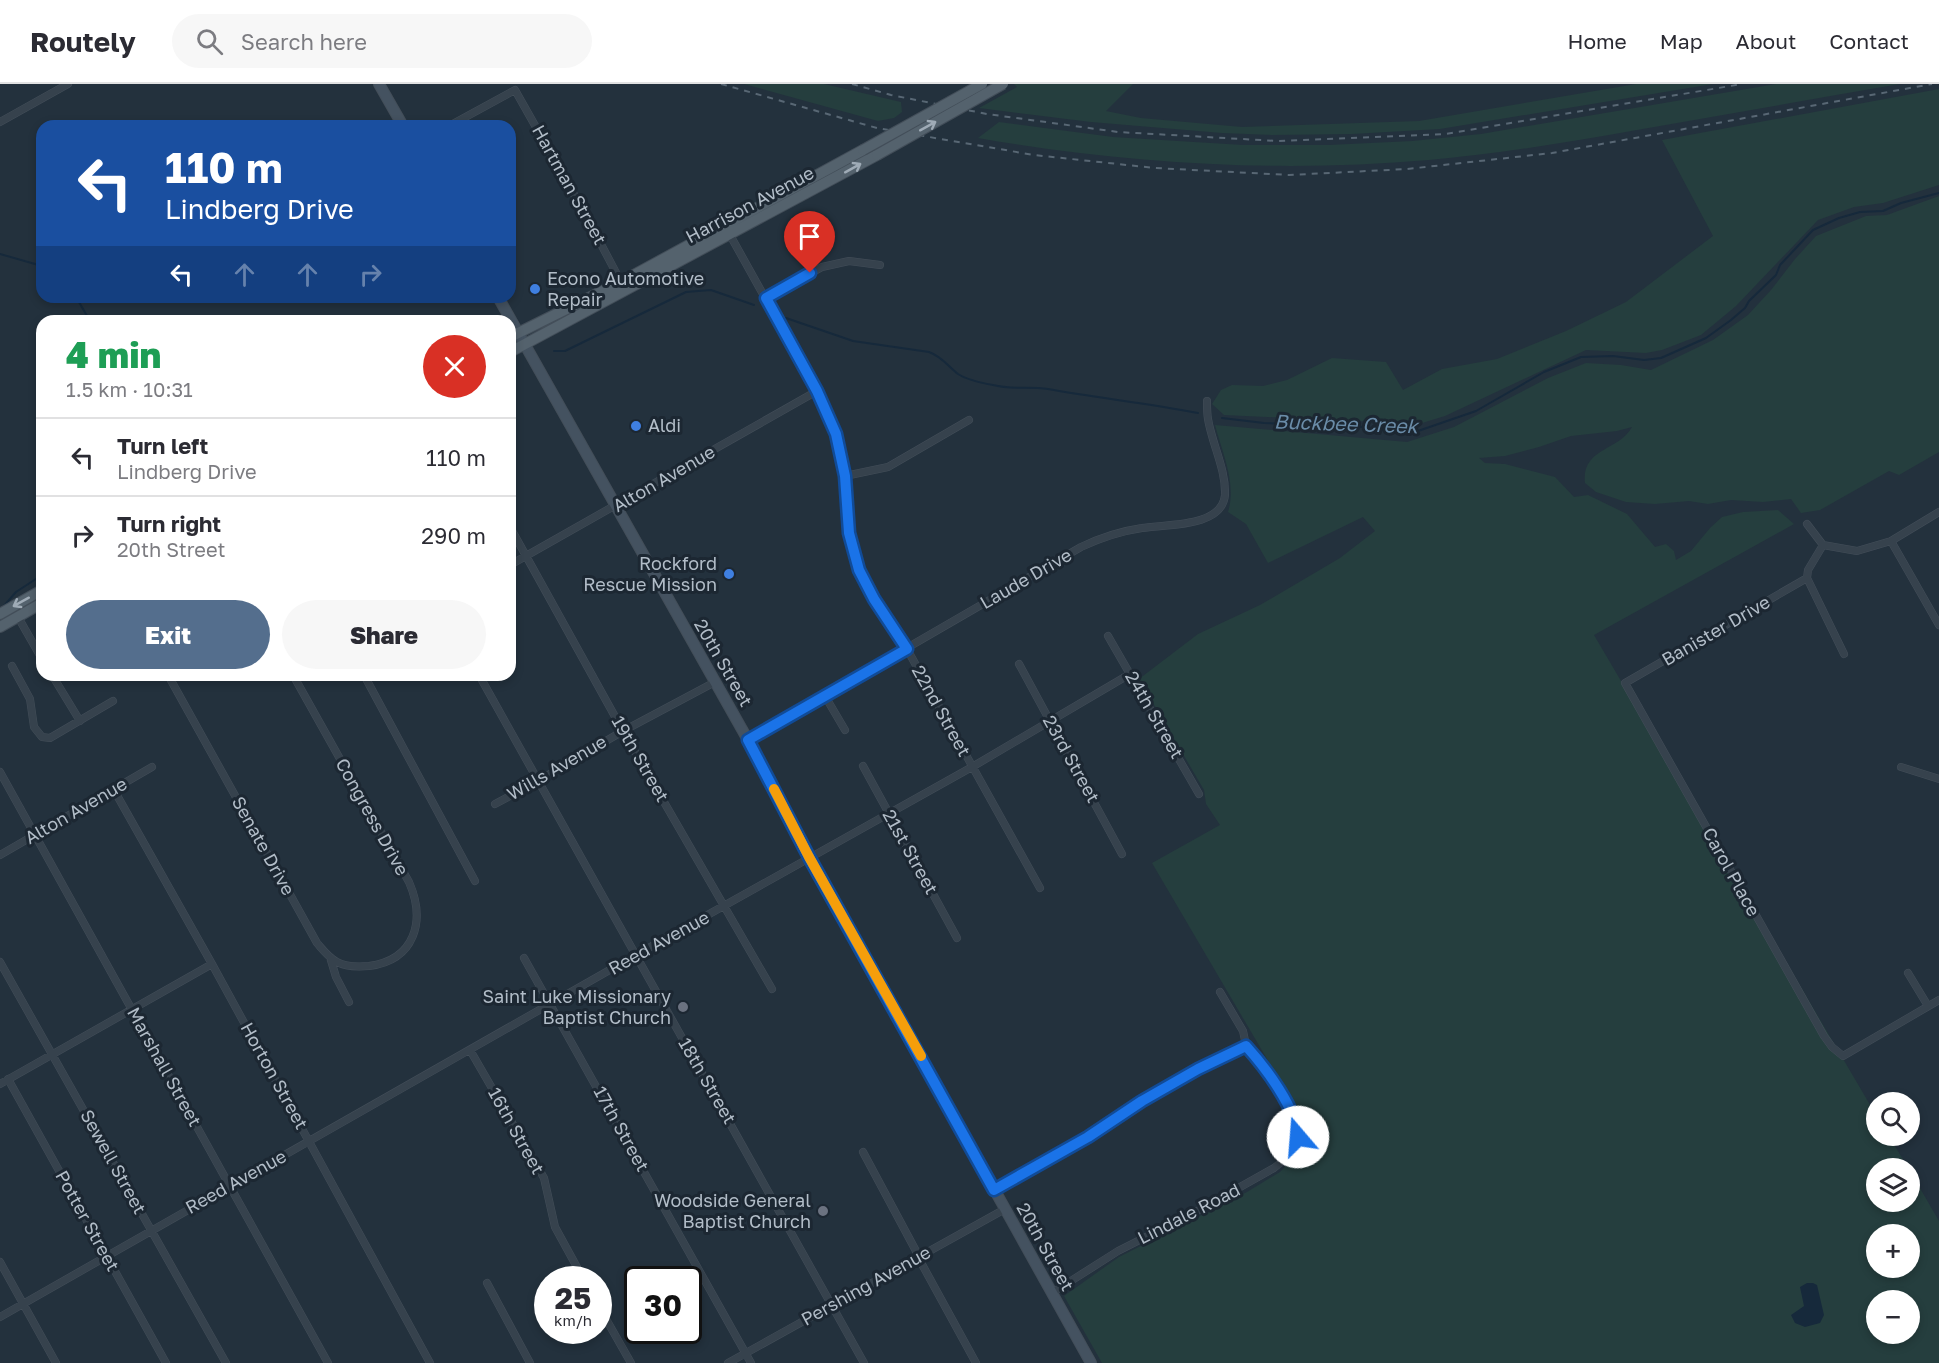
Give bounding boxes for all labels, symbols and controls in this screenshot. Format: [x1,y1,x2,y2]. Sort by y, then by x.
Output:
search box [172,14,592,68]
text: Routely [30,25,136,58]
icon: search [193,25,226,58]
text: Search here [241,28,367,55]
text: Home [1567,28,1627,54]
text: Map [1660,28,1703,54]
text: About [1736,28,1796,54]
text: Contact [1829,28,1909,54]
one-way arrow [919,120,936,132]
street label: Hartman Street [528,121,612,248]
text: 110 m [165,142,283,192]
icon: left [66,144,144,222]
street label: Harrison Avenue [682,161,817,247]
one-way arrow [844,162,862,173]
text: Lindberg Drive [165,193,354,225]
pin [784,211,835,273]
icon: arrive [793,220,826,253]
icon: left [165,258,198,291]
icon: ahead [228,258,261,291]
icon: ahead [291,258,324,291]
icon: right [354,258,387,291]
place label: Econo Automotive Repair [547,267,704,310]
marker: Econo Automotive Repair [528,282,542,296]
text: 4 min [66,333,161,376]
button: close [423,335,486,398]
text: 1.5 km · 10:31 [66,377,193,401]
water label: Buckbee Creek [1274,408,1421,438]
place label: Aldi [648,414,681,436]
marker: Aldi [629,419,643,433]
text: Turn left [117,432,208,459]
street label: Alton Avenue [609,440,718,516]
icon: left [66,441,99,474]
text: 110 m [426,444,486,471]
text: Lindberg Drive [117,459,257,483]
text: Turn right [117,510,221,537]
icon: right [66,519,99,552]
text: 290 m [421,522,486,549]
text: 20th Street [117,537,226,561]
street label: Laude Drive [976,543,1075,613]
place label: Rockford Rescue Mission [583,552,717,595]
marker: Rockford Rescue Mission [722,567,736,581]
street label: Banister Drive [1657,590,1774,670]
one-way arrow [13,596,30,608]
button: Exit [66,600,270,669]
button: Share [282,600,486,669]
street label: 20th Street [690,615,758,710]
street label: 22nd Street [908,661,976,760]
street label: 24th Street [1121,667,1189,762]
street label: 23rd Street [1039,711,1105,806]
street label: 19th Street [607,712,674,805]
street label: Wills Avenue [503,730,610,804]
street label: Congress Drive [332,754,414,879]
street label: Alton Avenue [21,772,130,848]
street label: Senate Drive [228,792,300,899]
street label: 21st Street [879,805,943,898]
street label: Carol Place [1698,823,1765,920]
street label: Reed Avenue [604,905,713,979]
place label: Saint Luke Missionary Baptist Church [482,985,671,1028]
marker: Saint Luke Missionary Baptist Church [676,1000,690,1014]
street label: Marshall Street [123,1003,207,1130]
street label: Horton Street [236,1018,313,1133]
street label: 18th Street [674,1034,741,1127]
street label: 17th Street [589,1082,654,1175]
street label: 16th Street [484,1083,550,1178]
map controls [1866,1092,1920,1344]
button: search [1866,1092,1920,1146]
street label: Sewell Street [76,1105,152,1218]
position arrow [1266,1105,1330,1169]
street label: Reed Avenue [181,1144,290,1218]
button: layers [1866,1158,1920,1212]
street label: Potter Street [51,1166,125,1275]
street label: Lindale Road [1134,1178,1243,1248]
place label: Woodside General Baptist Church [654,1189,811,1232]
street label: 20th Street [1013,1198,1079,1295]
marker: Woodside General Baptist Church [816,1204,830,1218]
button: + [1866,1224,1920,1278]
street label: Pershing Avenue [797,1240,934,1330]
speed limit sign: 30 [624,1266,702,1344]
text: 25 [555,1280,591,1316]
button: − [1866,1290,1920,1344]
text: km/h [554,1311,592,1329]

